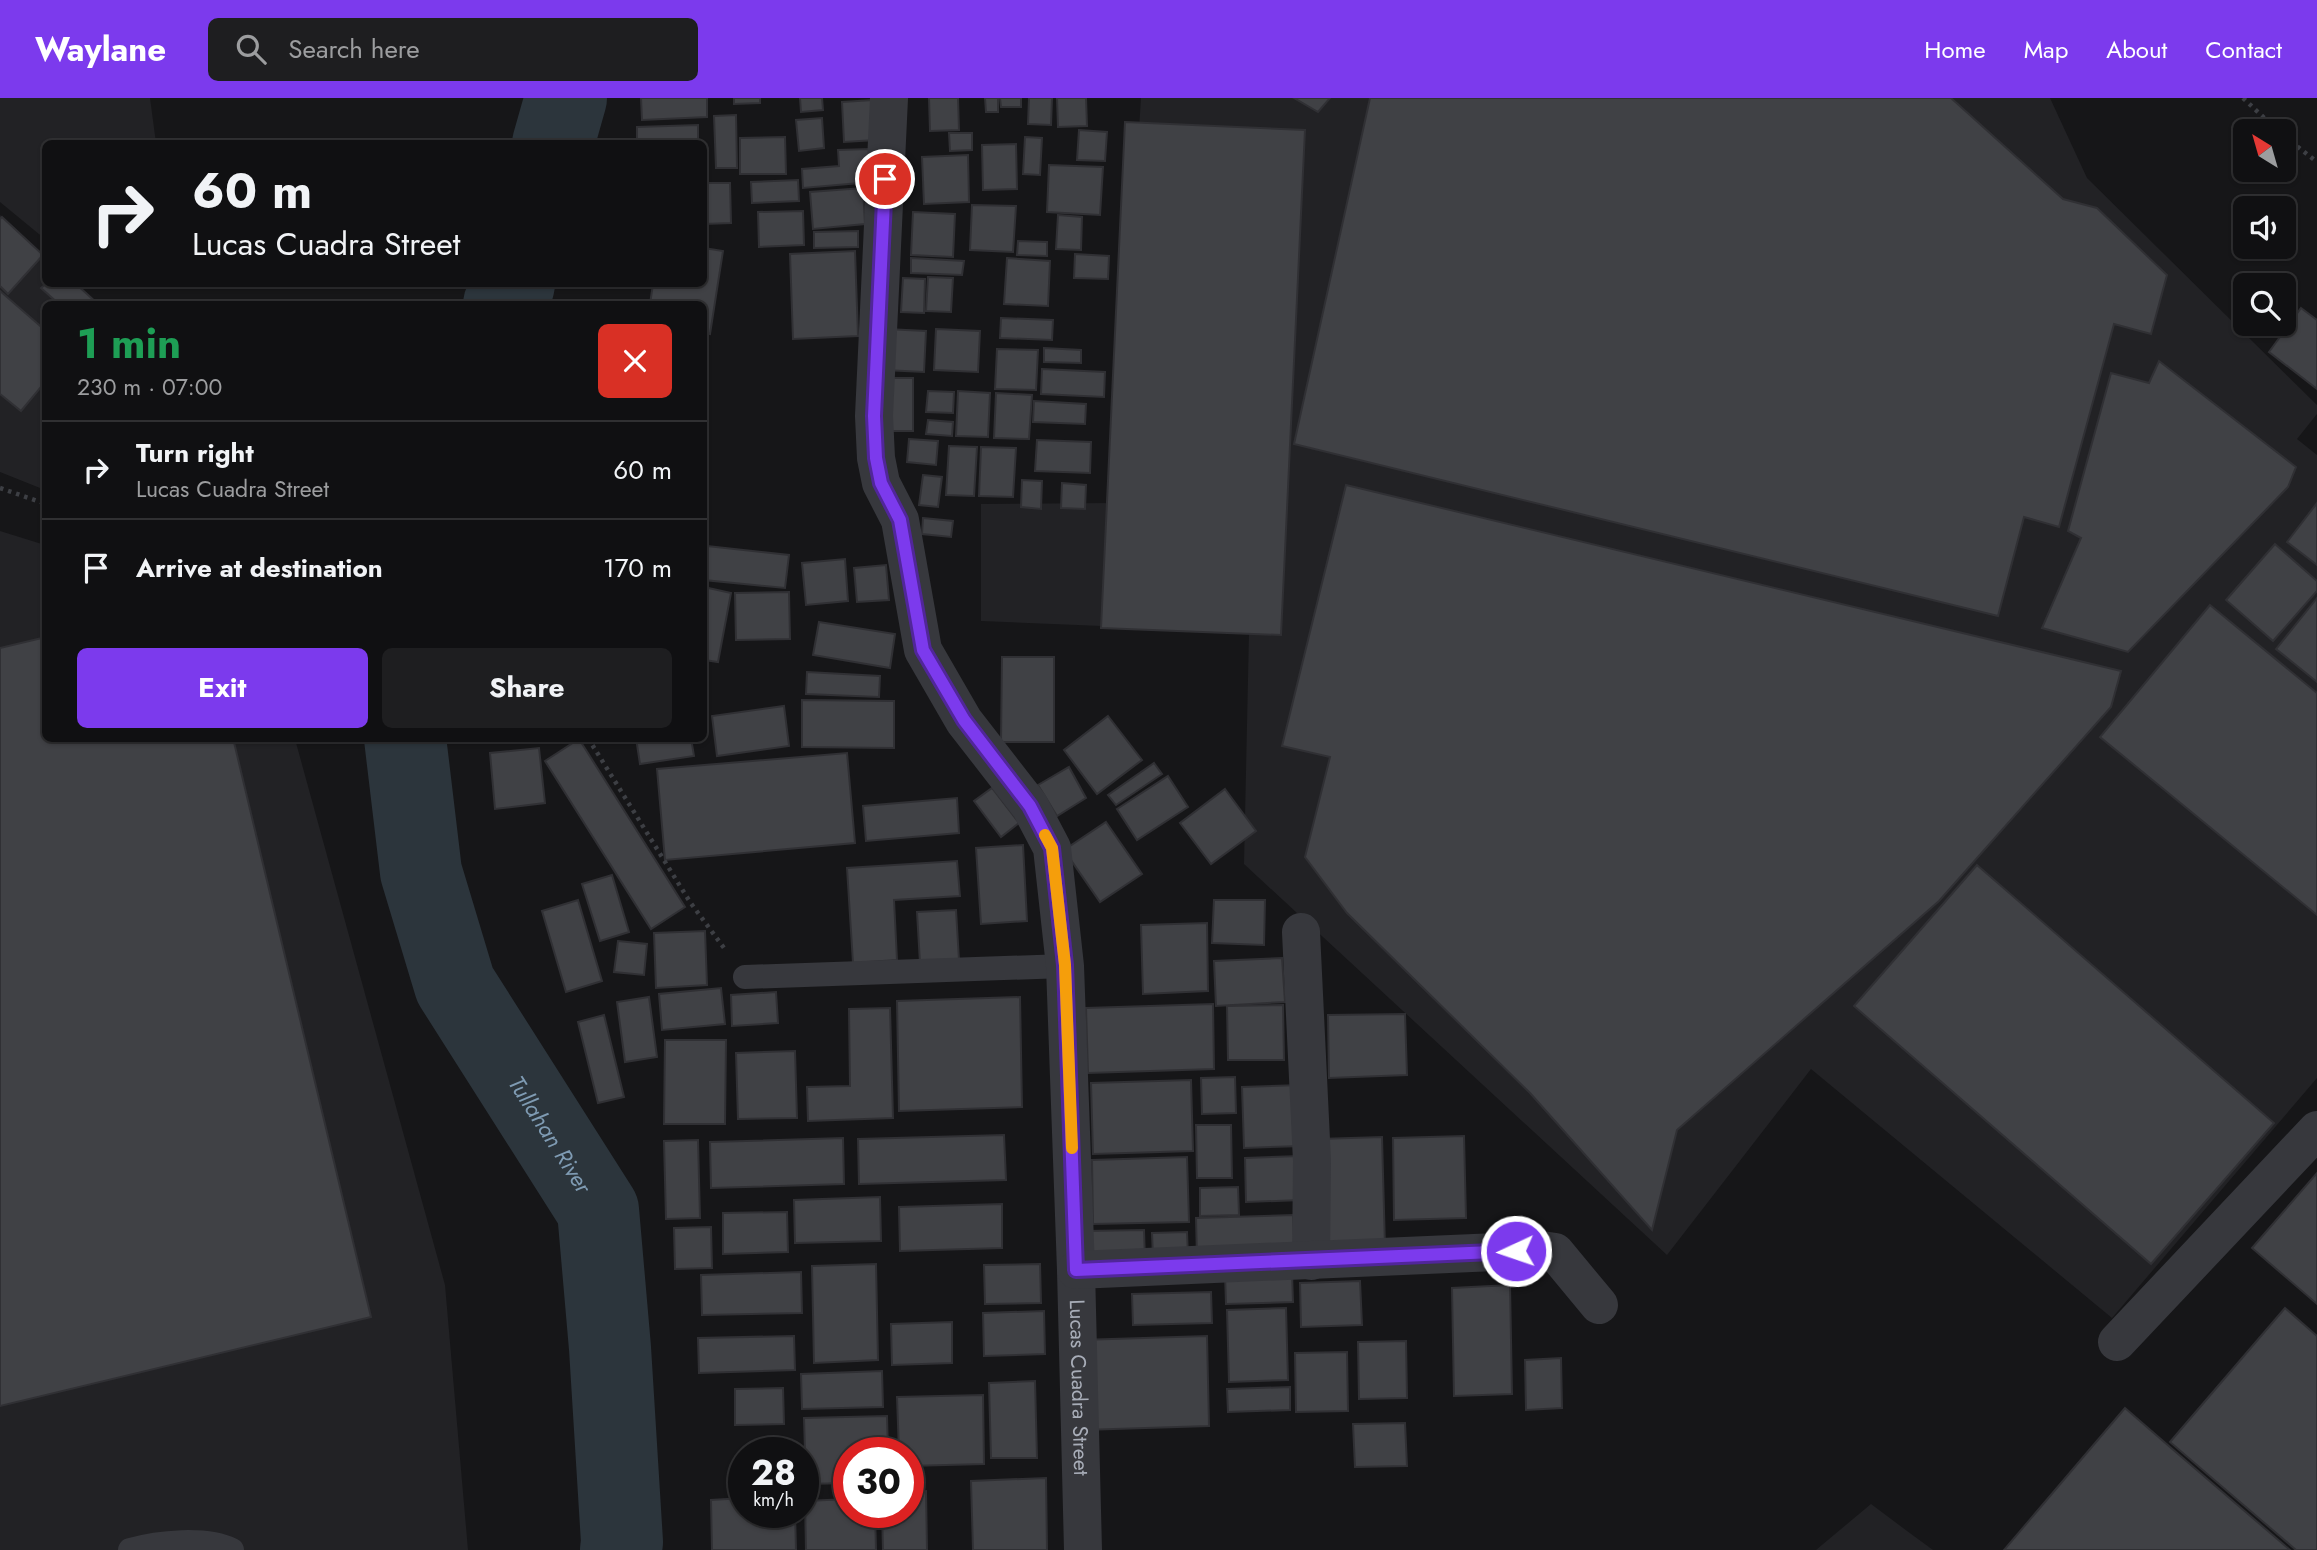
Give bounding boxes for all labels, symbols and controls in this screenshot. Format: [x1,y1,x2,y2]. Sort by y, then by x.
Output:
search box [208,18,698,81]
text: Waylane [35,26,166,73]
icon: search [232,30,270,68]
text: Search here [288,30,420,68]
text: Home [1924,32,1986,67]
text: Map [2024,32,2068,67]
text: About [2106,32,2167,67]
text: Contact [2205,32,2282,67]
north arrow [2233,119,2296,182]
map controls [2233,119,2296,336]
pin [855,149,915,209]
text: 60 m [192,156,312,226]
icon: arrive [866,160,904,198]
icon: right [77,168,168,259]
button: sound [2233,196,2296,259]
text: Lucas Cuadra Street [192,221,460,267]
button: search [2233,273,2296,336]
text: 1 min [77,313,181,374]
button: close [598,324,672,398]
text: 230 m · 07:00 [77,370,222,404]
text: Turn right [136,434,254,472]
icon: right [77,451,115,489]
text: 60 m [613,451,672,489]
text: Lucas Cuadra Street [136,472,329,506]
icon: arrive [77,549,115,587]
text: Arrive at destination [136,549,383,587]
text: 170 m [603,549,672,587]
button: Exit [77,648,368,728]
button: Share [382,648,672,728]
water label: Tullahan River [500,1069,601,1201]
position arrow [1479,1214,1553,1288]
street label: Lucas Cuadra Street [1062,1299,1096,1476]
speed limit sign: 30 [833,1437,924,1528]
text: 28 [751,1448,796,1498]
text: km/h [753,1487,794,1513]

